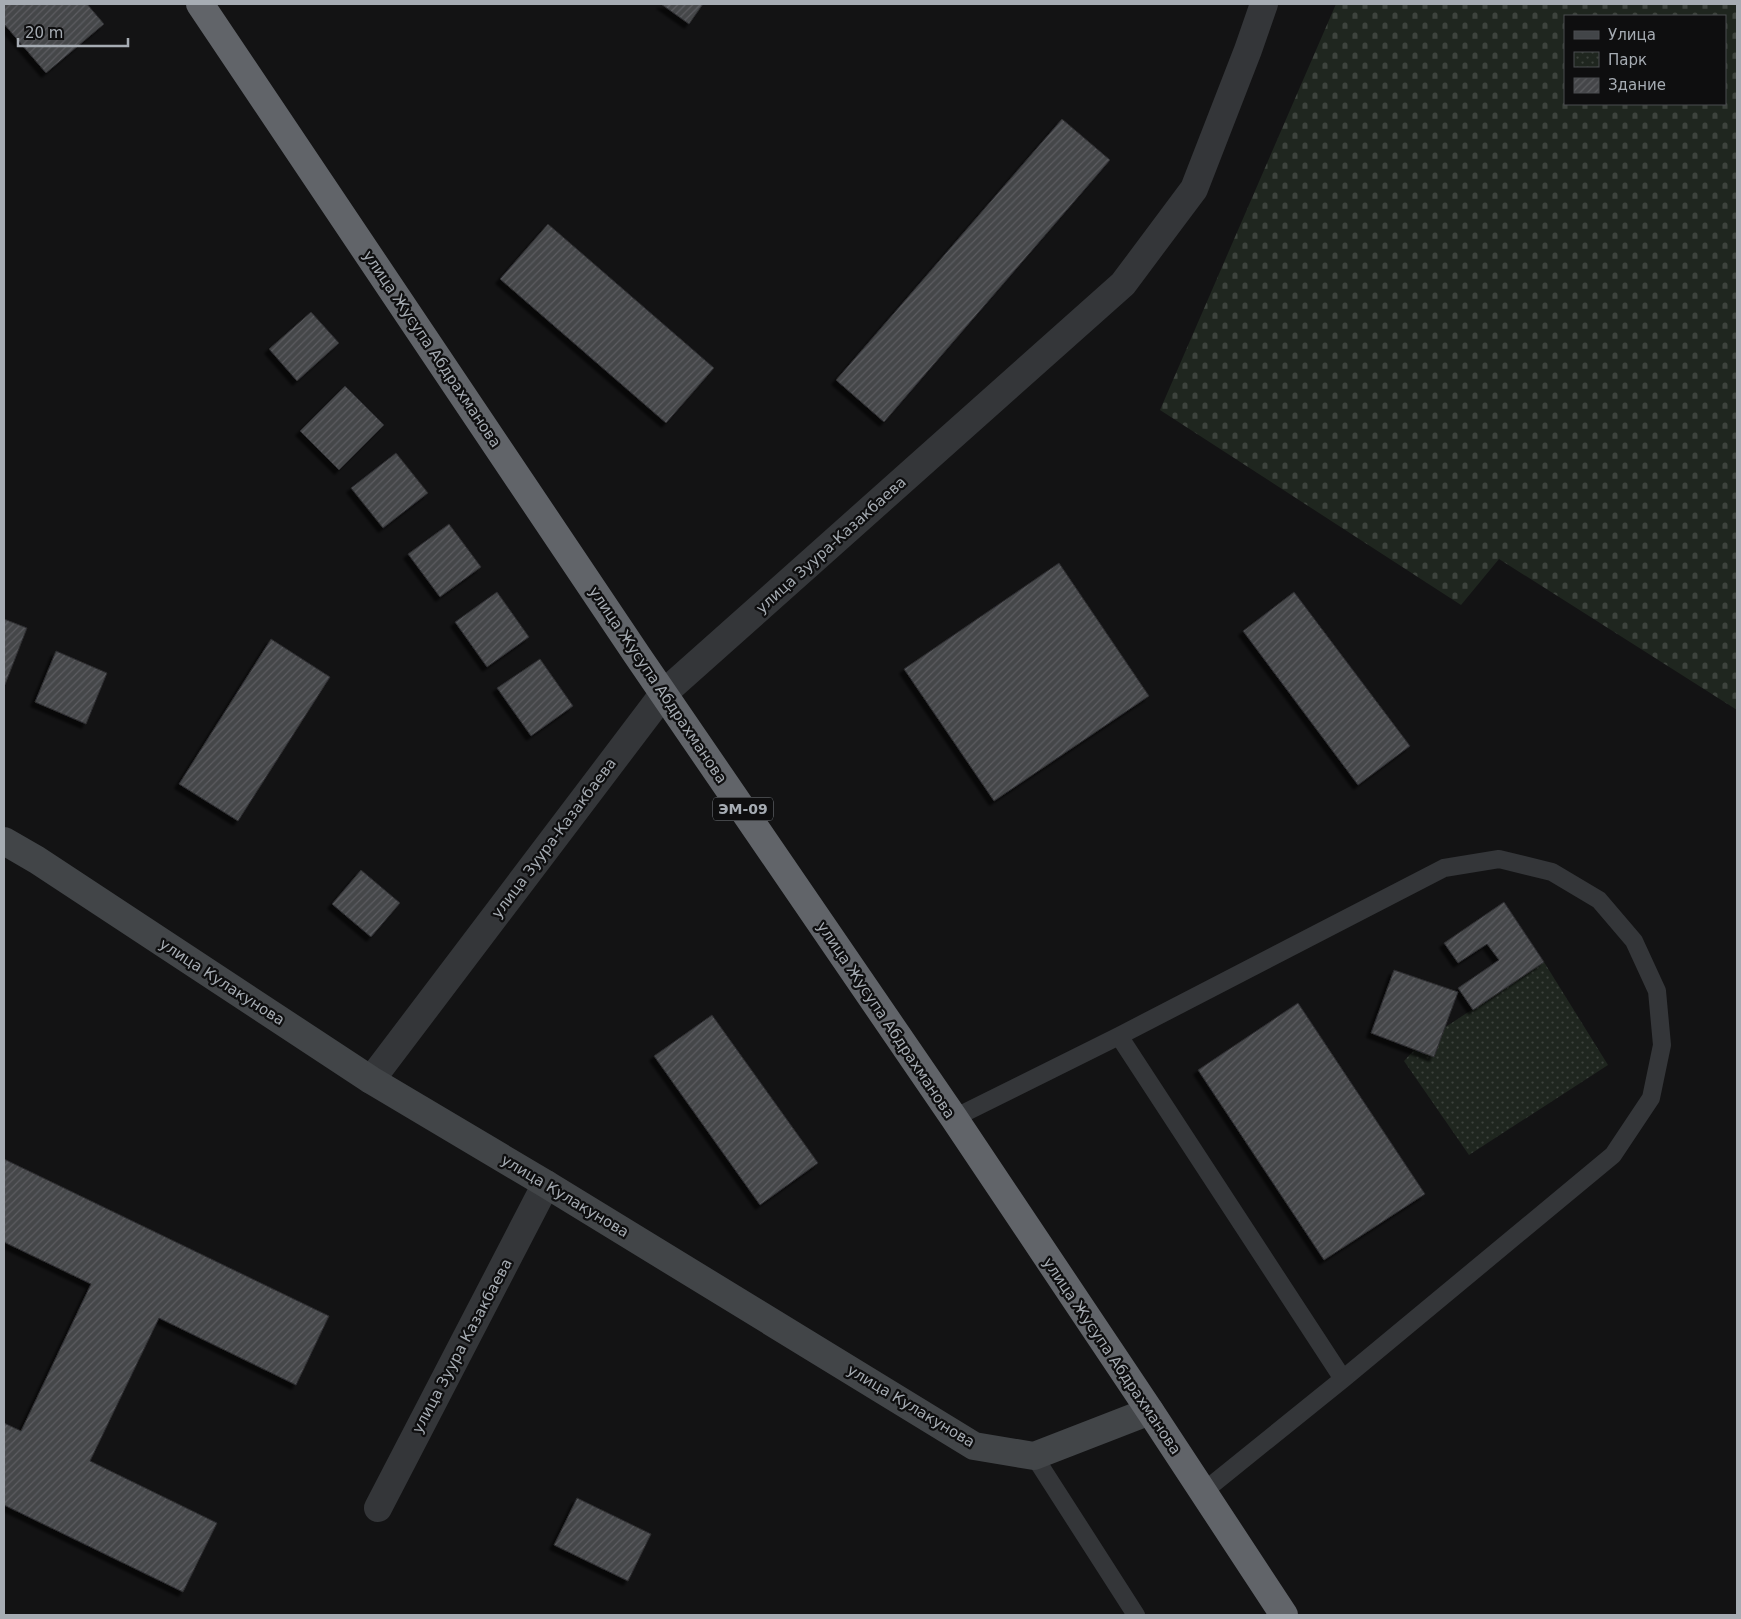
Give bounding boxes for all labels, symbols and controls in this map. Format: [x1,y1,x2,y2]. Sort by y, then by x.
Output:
scale bar [18,15,128,47]
legend [1564,15,1726,105]
text: 20 m [25,24,63,42]
text: Улица [1608,26,1656,44]
text: Парк [1608,51,1647,69]
text: Здание [1608,76,1666,94]
street label: улица Жусупа Абдрахманова [359,247,505,451]
street label: улица Зуура-Казакбаева [752,473,910,617]
street label: улица Жусупа Абдрахманова [585,583,731,787]
street label: улица Зуура-Казакбаева [488,754,620,922]
road number: ЭМ-09 [713,798,773,821]
street label: улица Жусупа Абдрахманова [813,918,959,1122]
street label: улица Кулакунова [156,935,288,1029]
street label: улица Кулакунова [498,1151,632,1241]
street label: улица Жусупа Абдрахманова [1039,1254,1185,1458]
street label: улица Зуура Казакбаева [408,1256,516,1436]
street label: улица Кулакунова [844,1361,978,1451]

